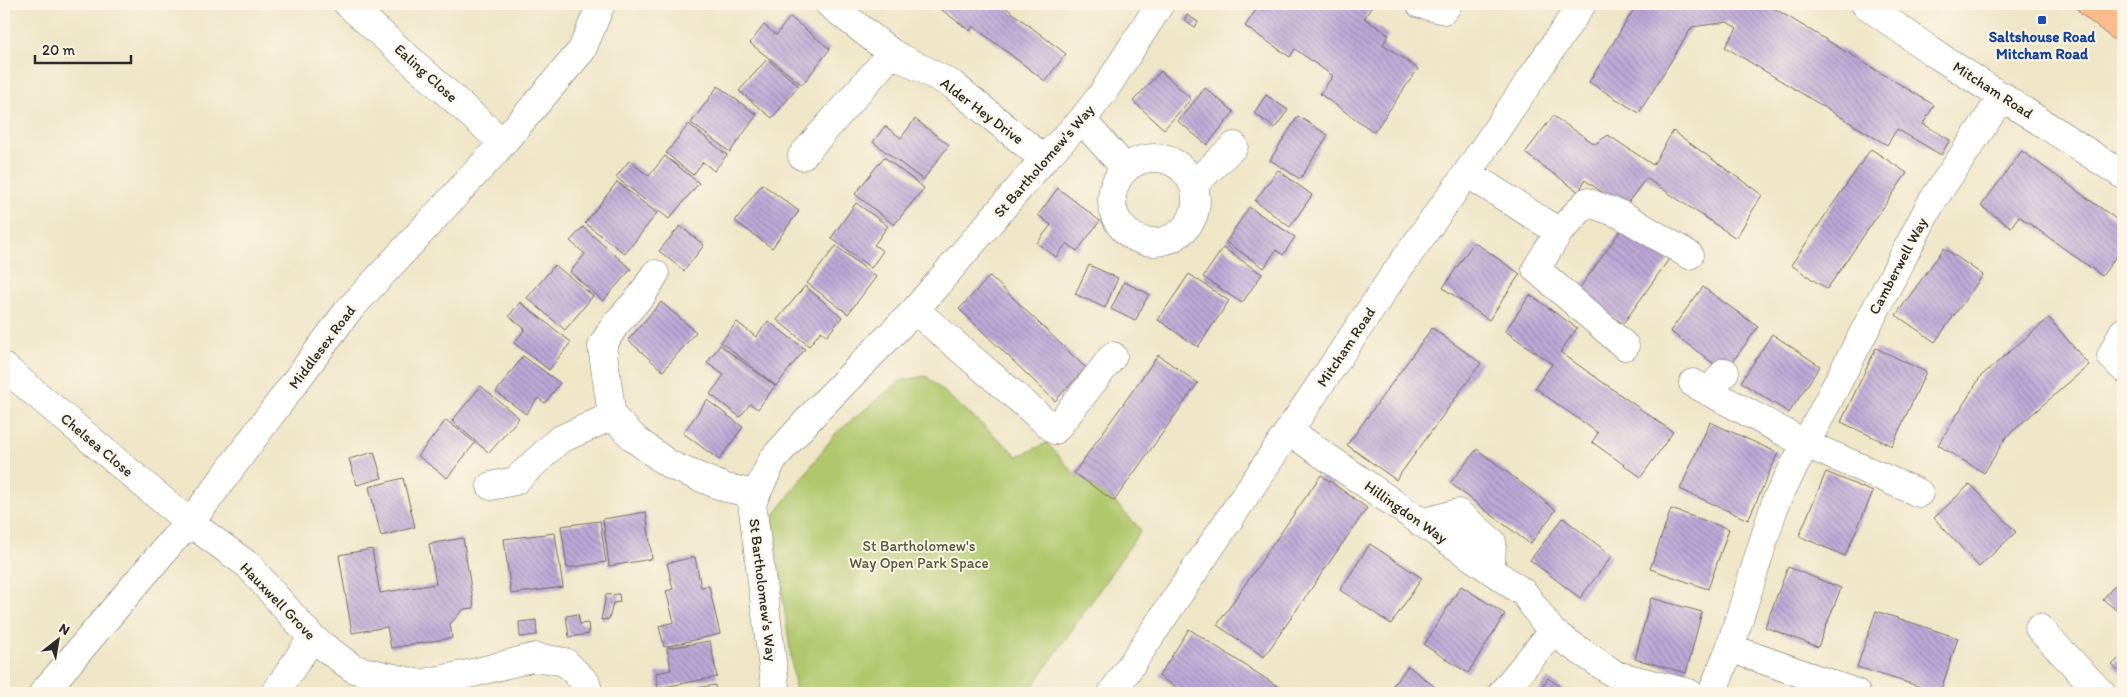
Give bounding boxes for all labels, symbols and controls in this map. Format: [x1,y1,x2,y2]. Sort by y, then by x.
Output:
marker: Saltshouse Road Mitcham Road [2036,14,2048,26]
place label: Saltshouse Road Mitcham Road [1989,28,2096,63]
scale bar [35,32,131,64]
street label: Ealing Close [391,40,461,106]
text: 20 m [42,41,76,59]
street label: Mitcham Road [1950,57,2036,123]
street label: Alder Hey Drive [937,74,1027,148]
street label: St Bartholomew's Way [990,101,1098,221]
street label: Camberwell Way [1865,214,1931,318]
street label: Middlesex Road [285,302,359,392]
street label: Mitcham Road [1313,304,1379,390]
street label: Chelsea Close [57,409,137,481]
street label: Hillingdon Way [1361,477,1451,547]
street label: St Bartholomew's Way [745,518,781,662]
park label: St Bartholomew's Way Open Park Space [849,537,989,572]
street label: Hauxwell Grove [236,558,320,644]
north arrow [32,614,82,664]
text: N [56,620,73,639]

